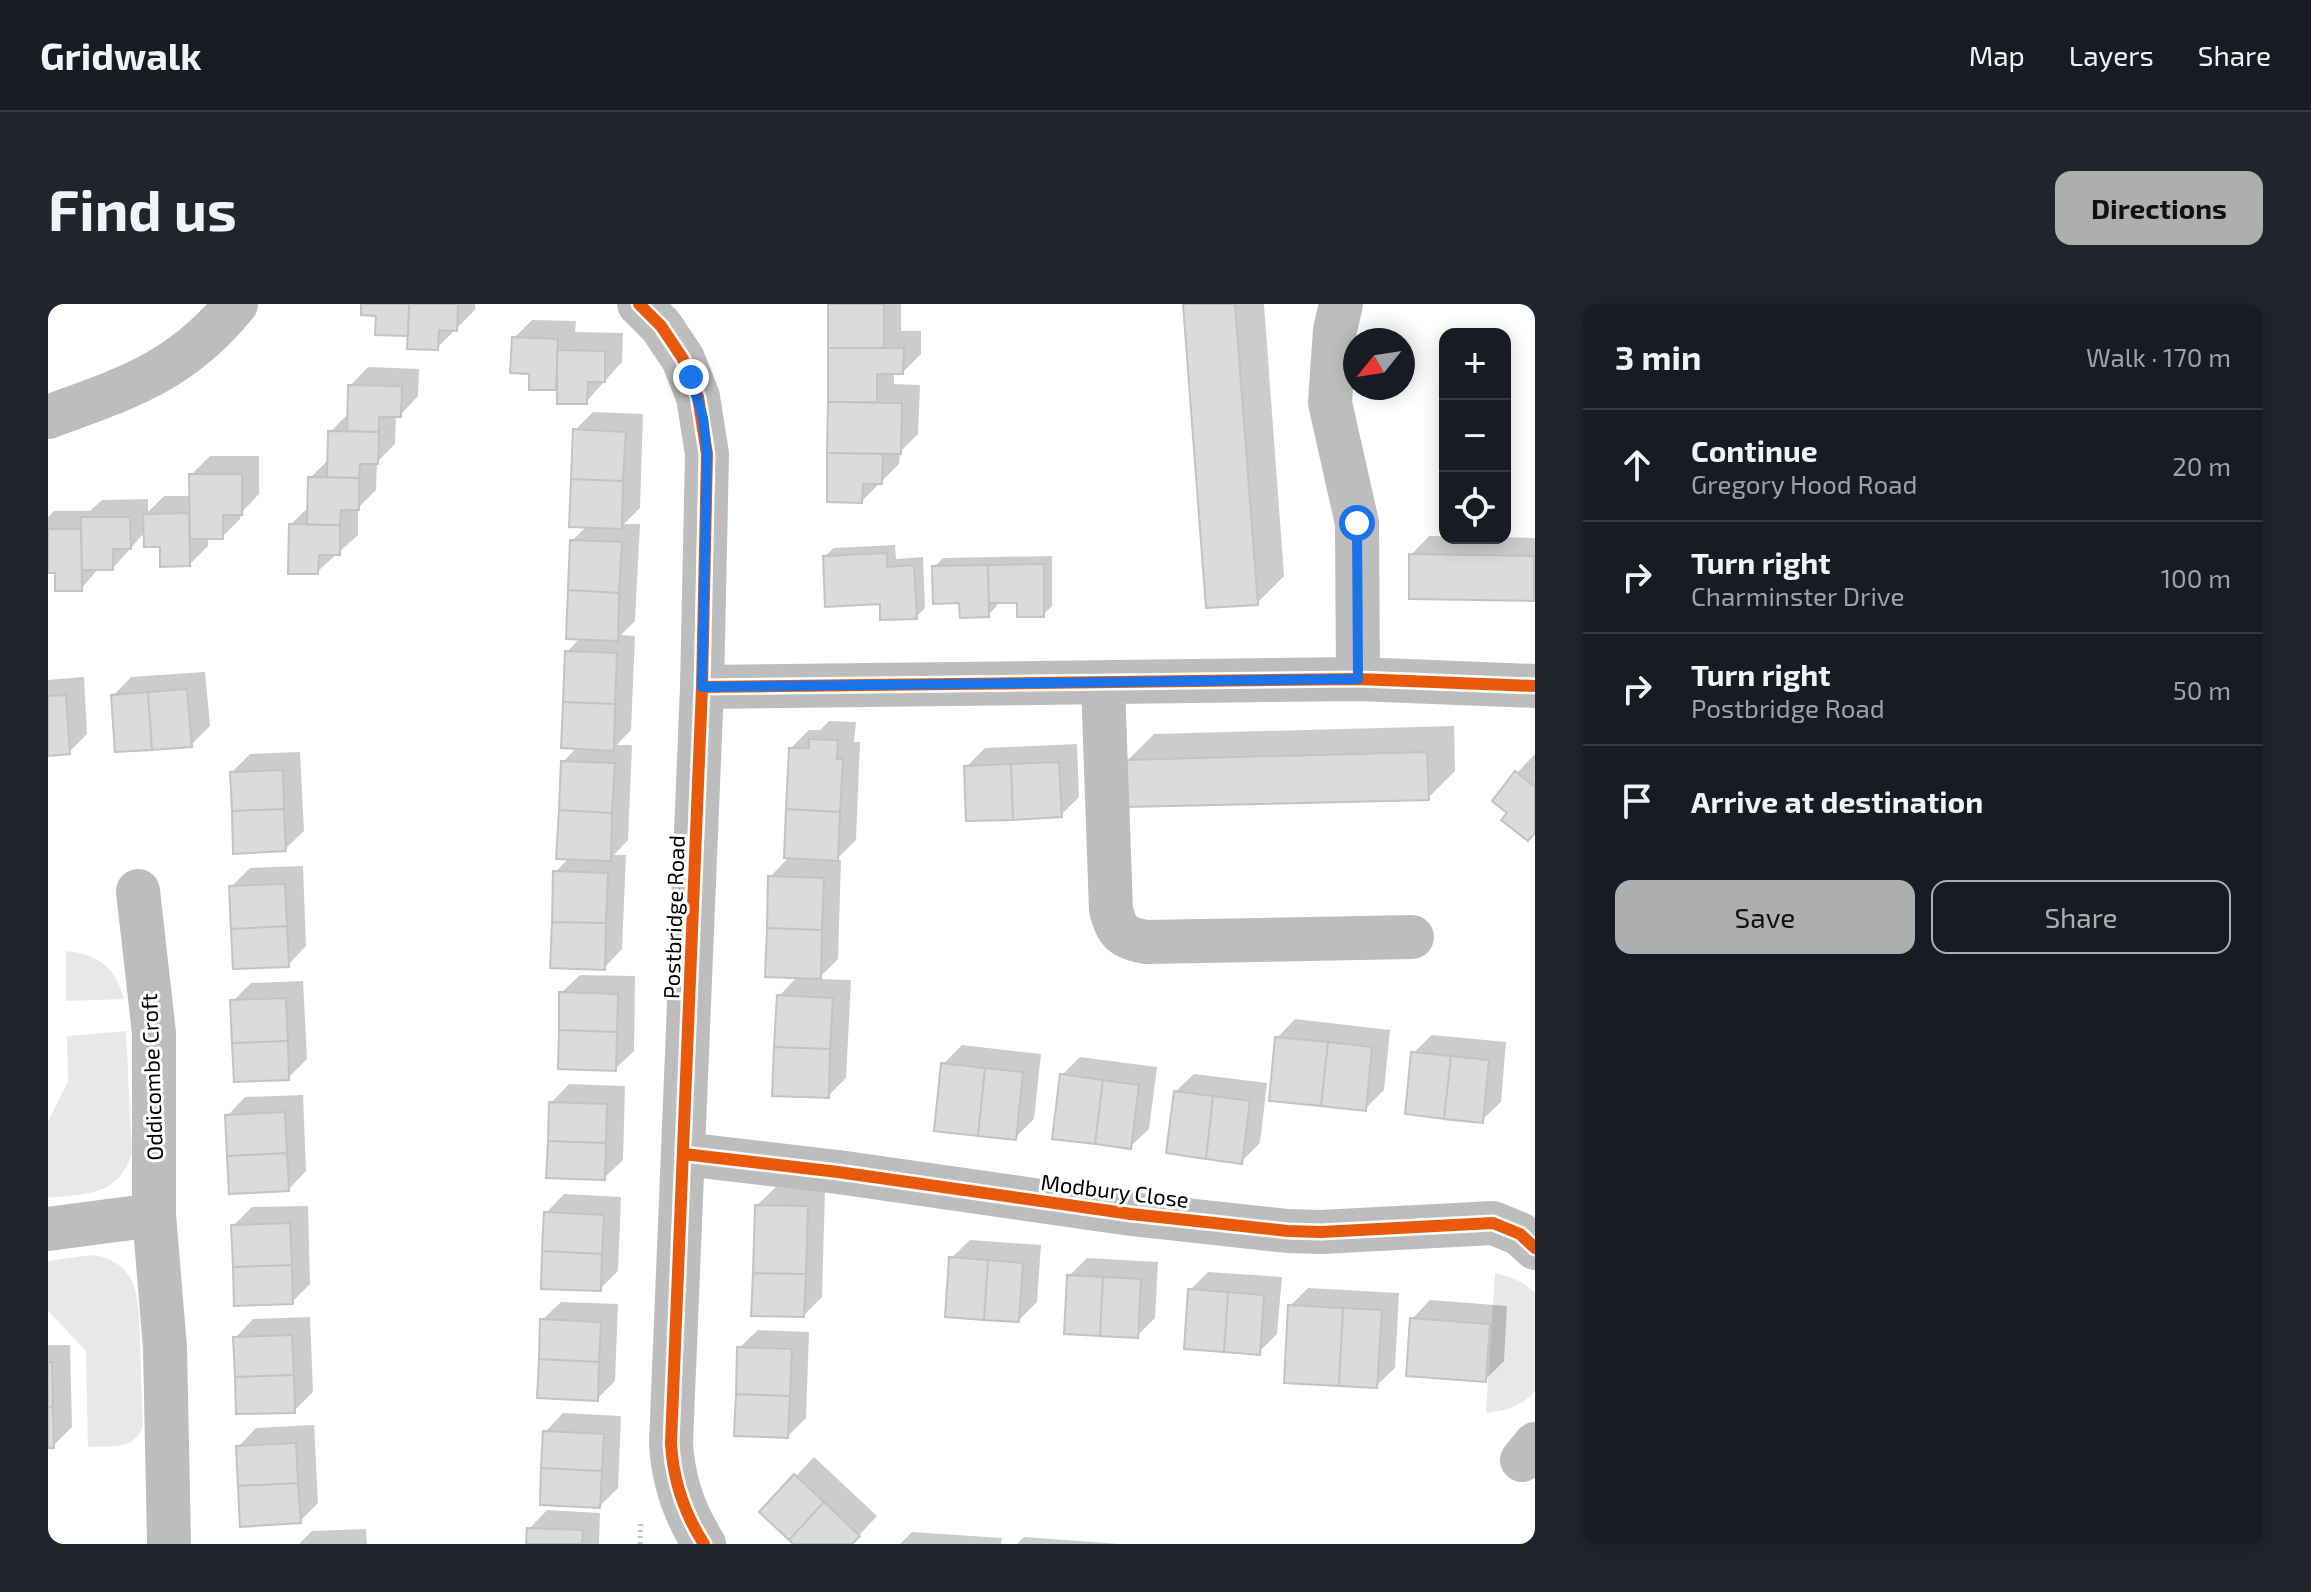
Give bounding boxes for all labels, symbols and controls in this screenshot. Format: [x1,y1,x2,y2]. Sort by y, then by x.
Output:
text: Gridwalk [40,32,202,78]
text: Map [1969,38,2025,72]
text: Layers [2069,38,2154,72]
text: Share [2198,38,2271,72]
button: Directions [2055,171,2263,245]
text: Find us [48,175,237,242]
north arrow [1343,328,1415,400]
map controls [1439,328,1511,544]
button: + [1439,328,1511,400]
text: 3 min [1615,336,1701,377]
text: Walk · 170 m [2086,341,2231,372]
route end [673,359,709,395]
button: − [1439,400,1511,472]
text: Continue [1691,432,1818,468]
icon: ahead [1615,443,1659,487]
text: 20 m [2172,450,2231,481]
text: Gregory Hood Road [1691,468,1917,499]
button: locate [1439,472,1511,544]
route start [1339,505,1375,541]
text: Turn right [1691,544,1831,580]
icon: right [1615,555,1659,599]
text: 100 m [2161,562,2231,593]
text: Charminster Drive [1691,580,1904,611]
text: Turn right [1691,656,1831,692]
icon: right [1615,667,1659,711]
text: 50 m [2173,674,2231,705]
text: Postbridge Road [1691,692,1885,723]
icon: arrive [1615,779,1659,823]
text: Arrive at destination [1691,783,1983,819]
street label: Postbridge Road [657,835,689,999]
button: Save [1615,880,1915,954]
button: Share [1931,880,2231,954]
street label: Oddicombe Croft [135,993,167,1161]
street label: Modbury Close [1040,1168,1190,1212]

